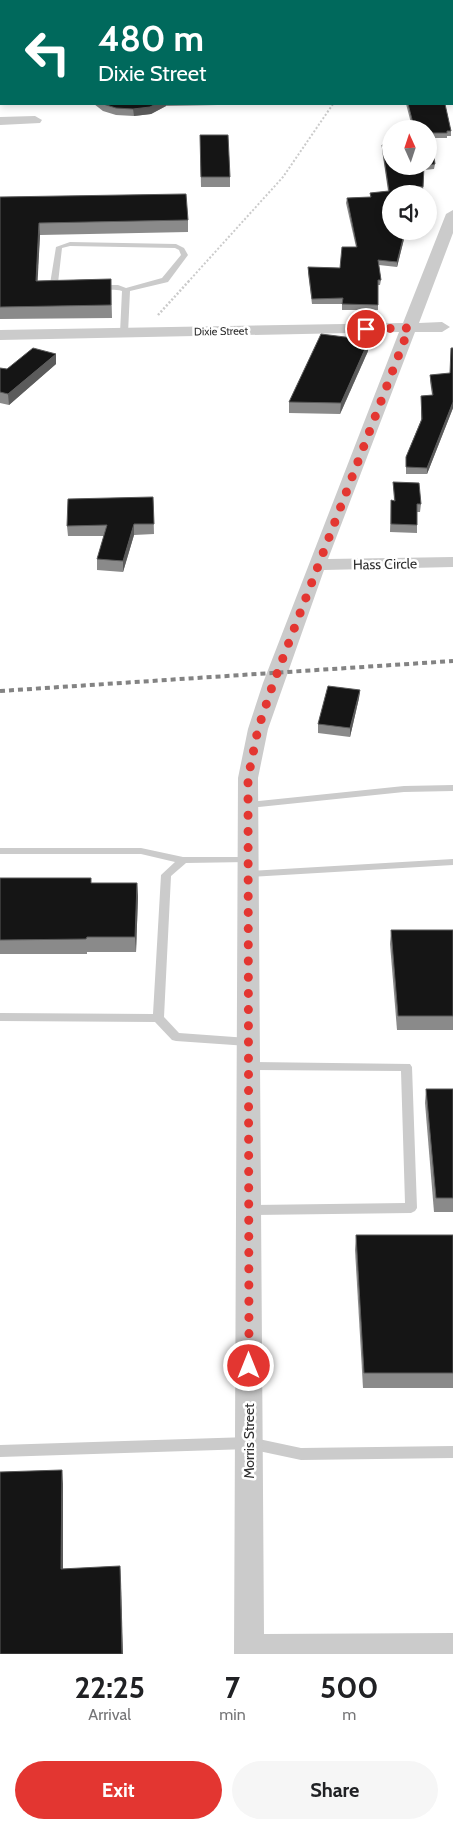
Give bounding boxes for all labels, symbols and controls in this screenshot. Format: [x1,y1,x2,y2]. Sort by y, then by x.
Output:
text: 480 m [98,17,204,60]
icon: left [15,20,80,85]
text: Dixie Street [98,60,206,87]
north arrow [382,120,438,175]
map controls [382,120,437,240]
button: sound [382,185,437,240]
pin [345,308,387,350]
icon: arrive [352,315,380,343]
street label: Dixie Street [194,324,248,338]
street label: Hass Circle [353,554,417,574]
position arrow [222,1339,274,1391]
street label: Morris Street [240,1403,258,1479]
text: 22:25 [74,1669,145,1706]
text: 7 [225,1669,240,1706]
text: 500 [320,1669,379,1706]
text: Arrival [88,1705,131,1724]
text: min [219,1705,246,1724]
text: m [342,1705,356,1724]
button: Exit [15,1761,222,1819]
button: Share [232,1761,438,1819]

